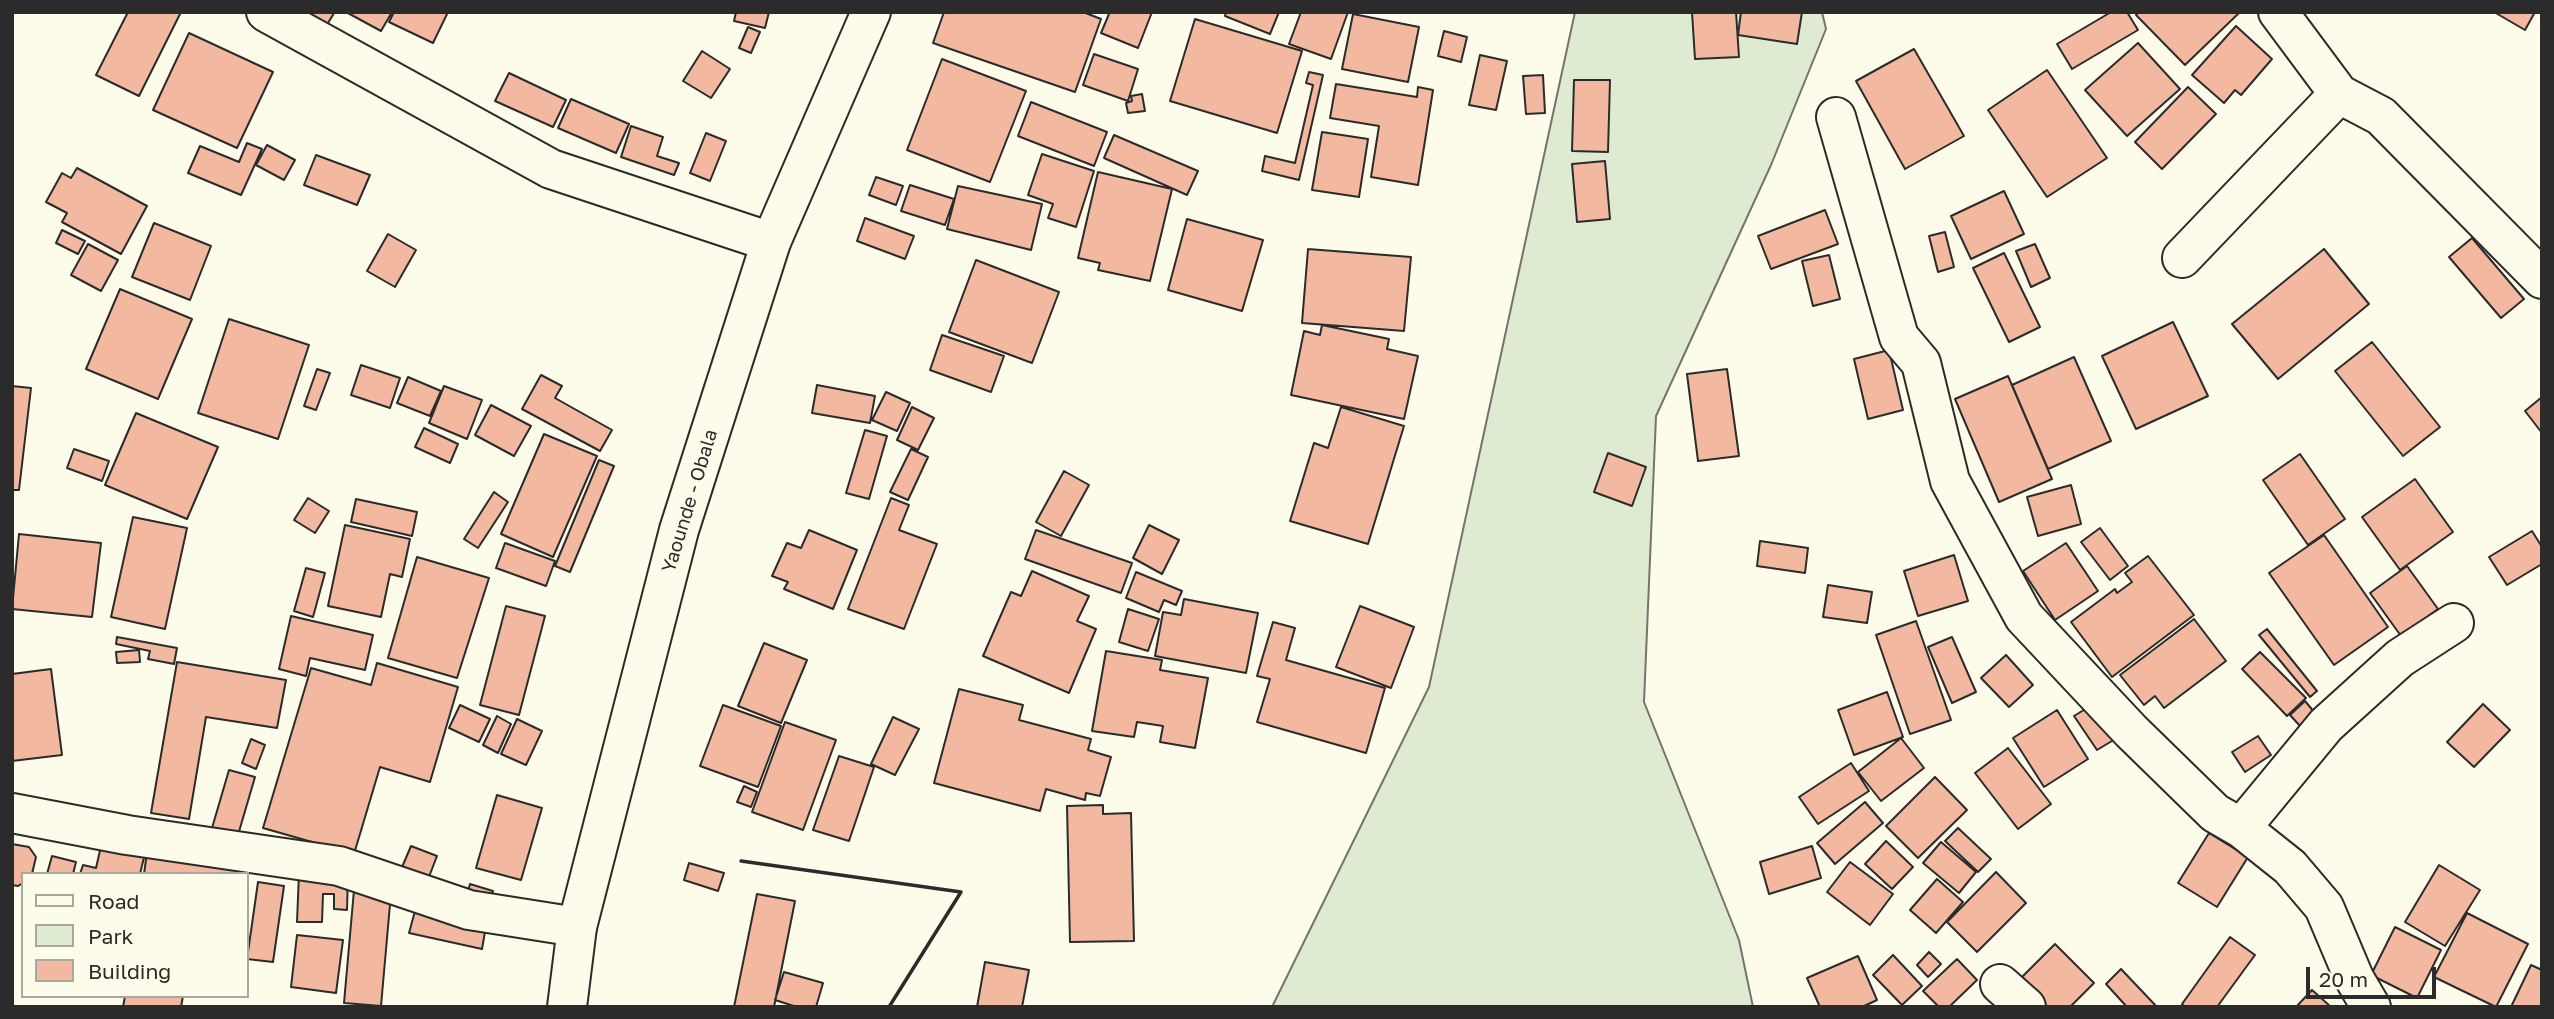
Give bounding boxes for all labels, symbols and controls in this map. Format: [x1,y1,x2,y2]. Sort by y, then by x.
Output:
street label: Yaounde - Obala [657,427,723,575]
legend [21,872,248,998]
text: Road [88,888,139,914]
text: Park [88,923,133,949]
scale bar [2309,953,2438,997]
text: Building [88,958,171,984]
text: 20 m [2319,966,2368,992]

